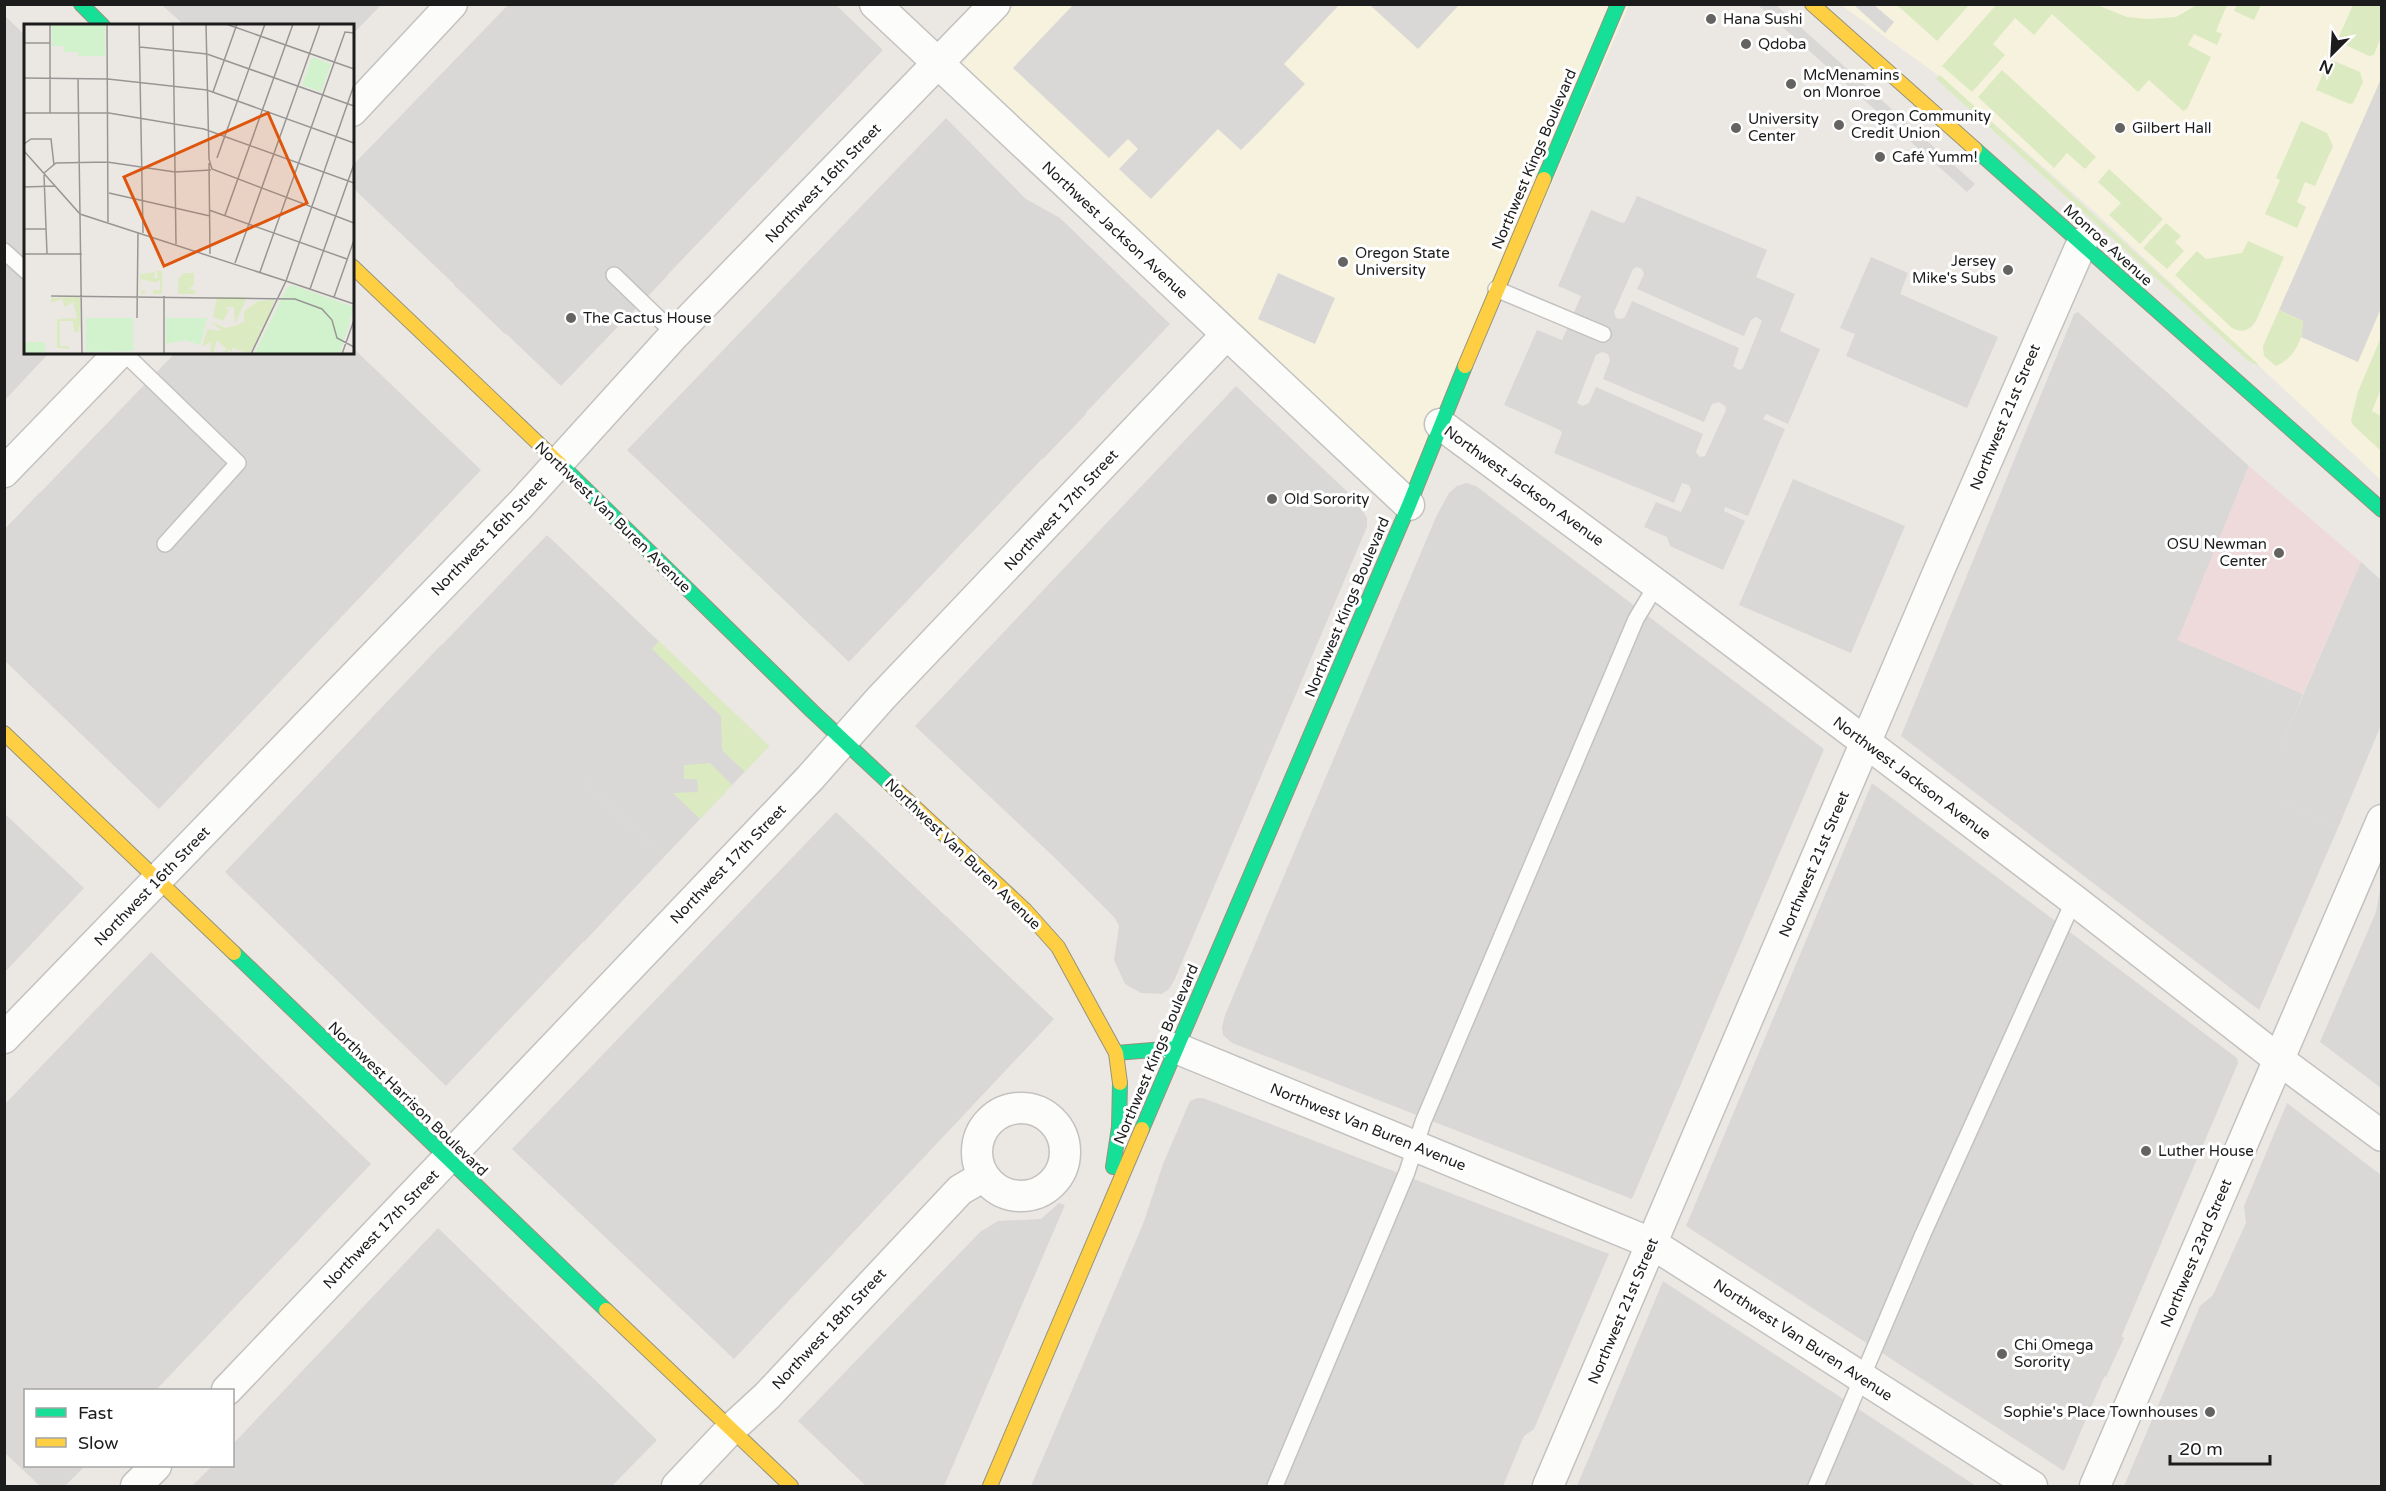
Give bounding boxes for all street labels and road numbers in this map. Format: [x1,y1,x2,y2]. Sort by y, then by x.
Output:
street label: Northwest Kings Boulevard [1488,66,1580,252]
street label: Northwest 16th Street [761,119,885,246]
street label: Northwest Jackson Avenue [1038,158,1192,302]
street label: Monroe Avenue [2060,200,2156,290]
street label: Northwest 21st Street [1966,341,2044,493]
street label: Northwest Jackson Avenue [1441,422,1607,550]
street label: Northwest Van Buren Avenue [531,438,695,596]
street label: Northwest 17th Street [1000,446,1122,574]
street label: Northwest 16th Street [427,472,551,599]
street label: Northwest Kings Boulevard [1301,514,1393,700]
street label: Northwest Jackson Avenue [1830,713,1994,843]
street label: Northwest Van Buren Avenue [881,775,1045,933]
street label: Northwest 21st Street [1775,788,1853,940]
street label: Northwest 17th Street [666,800,790,927]
street label: Northwest 16th Street [90,822,214,949]
street label: Northwest Kings Boulevard [1110,961,1202,1147]
street label: Northwest Harrison Boulevard [324,1018,492,1180]
street label: Northwest Van Buren Avenue [1267,1079,1469,1175]
street label: Northwest 17th Street [319,1165,443,1292]
street label: Northwest 23rd Street [2157,1176,2235,1330]
street label: Northwest 21st Street [1584,1235,1662,1387]
street label: Northwest 18th Street [768,1265,890,1393]
street label: Northwest Van Buren Avenue [1710,1275,1896,1405]

